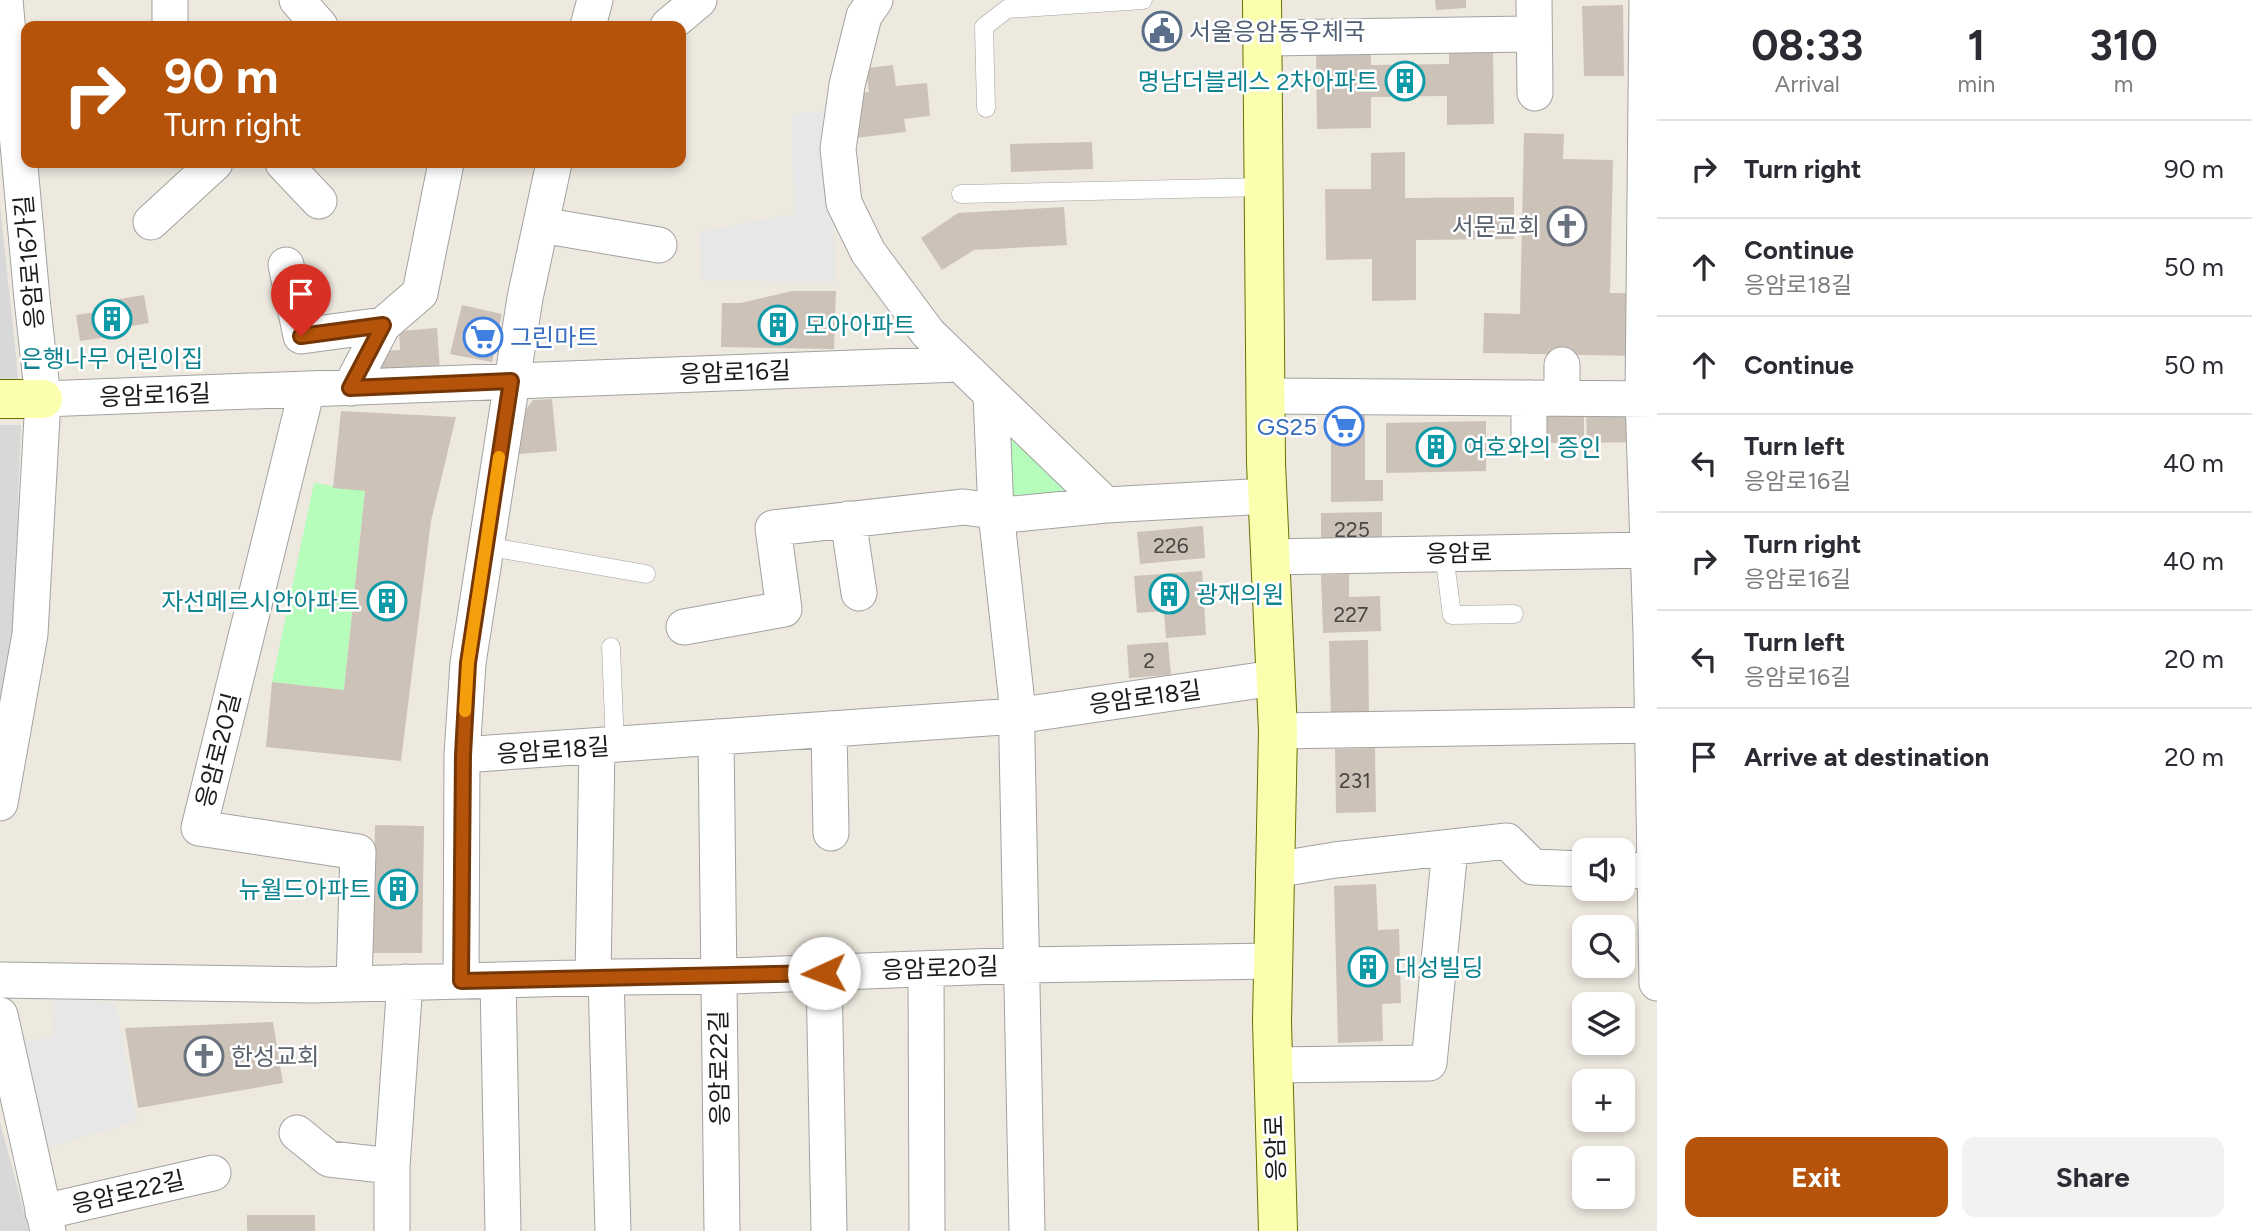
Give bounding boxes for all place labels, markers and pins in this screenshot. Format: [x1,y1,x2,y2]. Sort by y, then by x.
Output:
public building icon: 서울응암동우체국 [1141,10,1183,52]
place label: 서울응암동우체국 [1189,17,1366,46]
building icon: 명남더블레스 2차아파트 [1384,60,1426,102]
place label: 명남더블레스 2차아파트 [1138,67,1378,96]
church icon: 서문교회 [1546,205,1588,247]
place label: 서문교회 [1452,212,1540,241]
pin [271,264,331,336]
building icon: 은행나무 어린이집 [91,298,133,340]
building icon: 모아아파트 [757,304,799,346]
place label: 모아아파트 [805,311,915,340]
supermarket icon: 그린마트 [462,316,504,358]
place label: 그린마트 [510,323,598,352]
place label: 은행나무 어린이집 [21,344,203,373]
supermarket icon: GS25 [1323,405,1365,447]
place label: GS25 [1257,412,1317,441]
building icon: 여호와의 증인 [1415,426,1457,468]
place label: 여호와의 증인 [1463,433,1601,462]
building icon: 광재의원 [1148,573,1190,615]
building icon: 자선메르시안아파트 [366,580,408,622]
place label: 광재의원 [1196,580,1284,609]
place label: 자선메르시안아파트 [161,587,360,616]
building icon: 뉴월드아파트 [377,868,419,910]
place label: 뉴월드아파트 [239,875,371,904]
building icon: 대성빌딩 [1347,946,1389,988]
place label: 대성빌딩 [1395,953,1483,982]
church icon: 한성교회 [183,1035,225,1077]
place label: 한성교회 [231,1042,319,1071]

